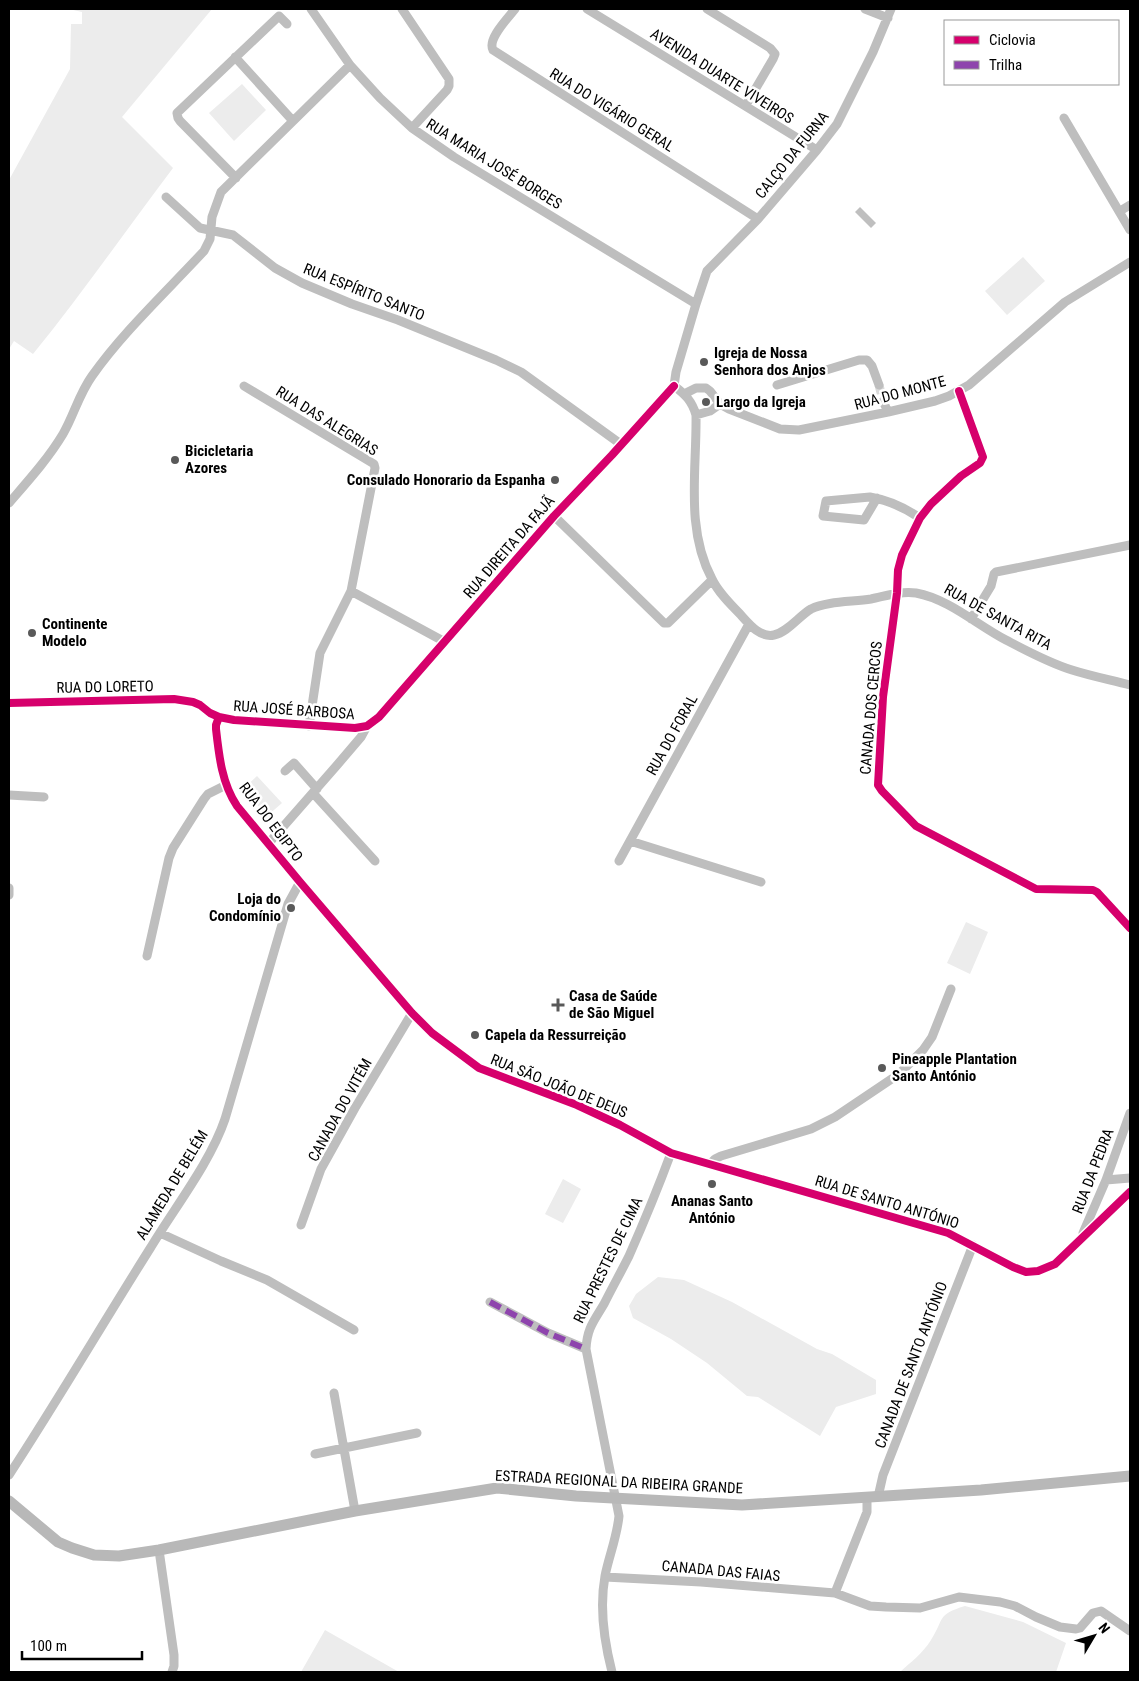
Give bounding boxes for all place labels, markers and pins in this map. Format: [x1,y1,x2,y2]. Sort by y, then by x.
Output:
place label: Igreja de Nossa Senhora dos Anjos [714,344,826,379]
marker: Igreja de Nossa Senhora dos Anjos [698,356,710,368]
place label: Largo da Igreja [716,393,806,411]
marker: Largo da Igreja [700,396,712,408]
place label: Bicicletaria Azores [185,442,253,477]
marker: Bicicletaria Azores [169,454,181,466]
place label: Consulado Honorario da Espanha [347,471,545,489]
marker: Consulado Honorario da Espanha [549,474,561,486]
place label: Continente Modelo [42,615,108,650]
marker: Continente Modelo [26,627,38,639]
place label: Loja do Condomínio [209,890,281,925]
marker: Loja do Condomínio [285,902,297,914]
place label: Casa de Saúde de São Miguel [569,987,657,1022]
marker: Casa de Saúde de São Miguel [551,998,565,1012]
place label: Capela da Ressurreição [485,1026,626,1044]
marker: Capela da Ressurreição [469,1029,481,1041]
place label: Pineapple Plantation Santo António [892,1050,1017,1085]
marker: Pineapple Plantation Santo António [876,1062,888,1074]
marker: Ananas Santo António [706,1178,718,1190]
place label: Ananas Santo António [671,1192,753,1227]

